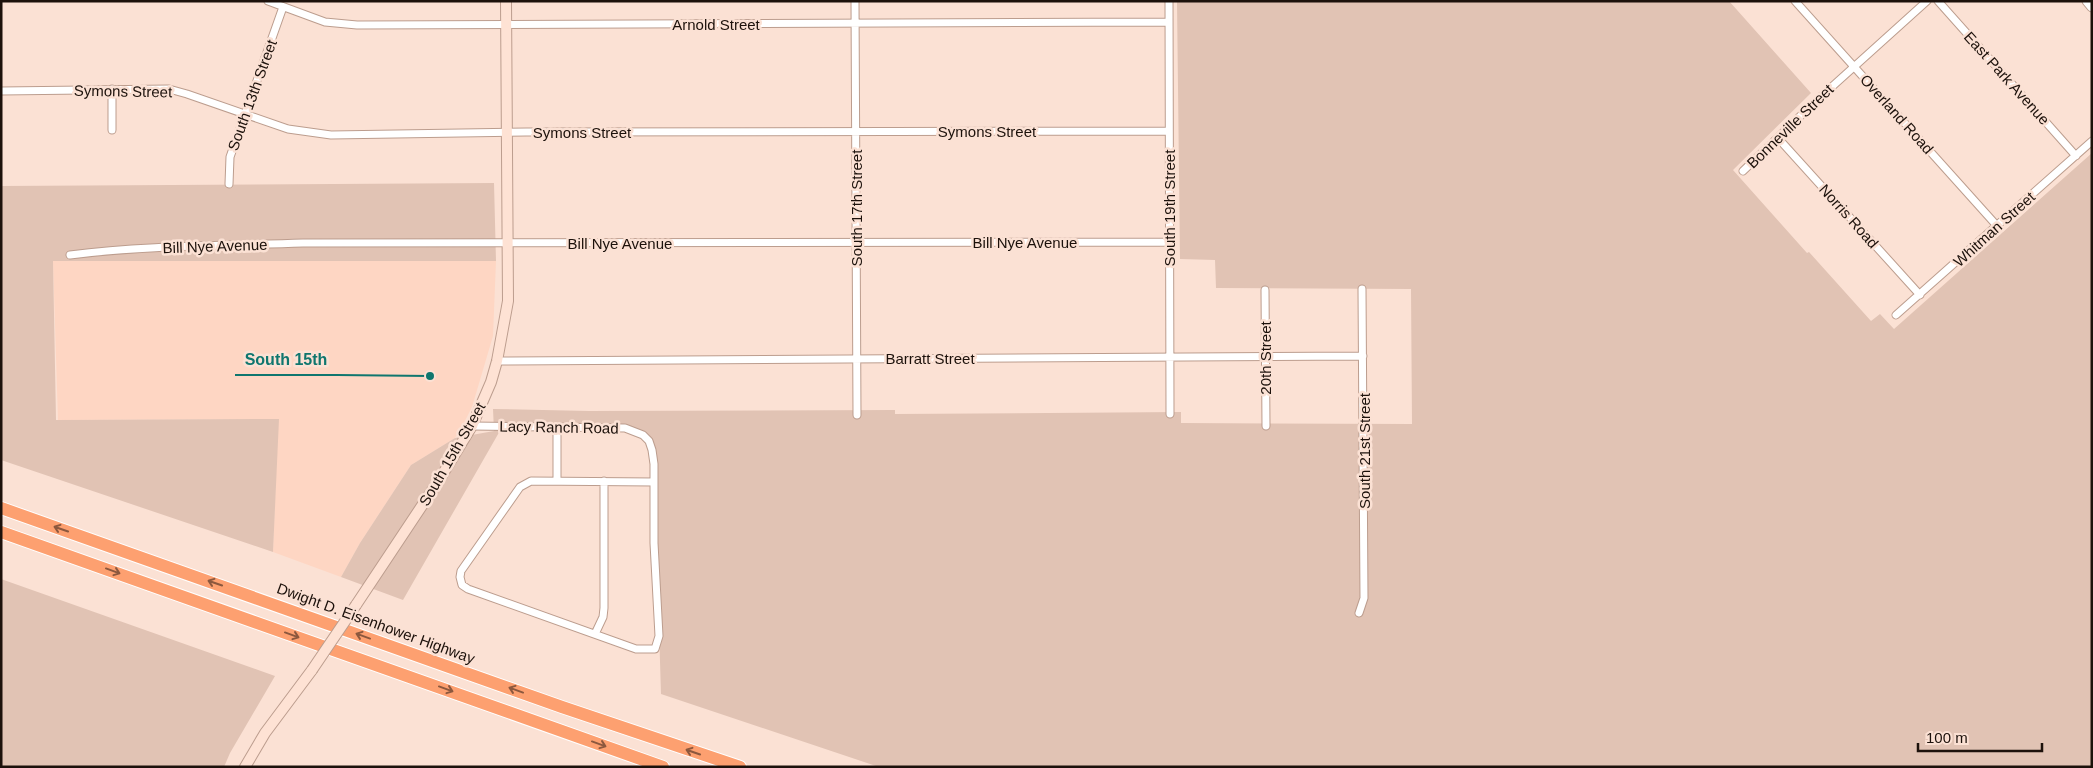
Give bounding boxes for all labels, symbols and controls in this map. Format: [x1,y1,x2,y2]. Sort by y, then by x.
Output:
street label: Arnold Street [672,16,761,33]
street label: East Park Avenue [1961,28,2053,128]
street label: South 13th Street [224,36,280,153]
street label: Overland Road [1857,71,1937,157]
street label: Bonneville Street [1743,80,1837,172]
street label: Symons Street [74,82,173,100]
street label: Symons Street [938,123,1037,140]
street label: Symons Street [533,124,632,141]
street label: South 17th Street [848,149,865,266]
street label: South 19th Street [1161,149,1178,266]
street label: Norris Road [1816,181,1882,251]
street label: Whitman Street [1950,188,2039,270]
street label: Bill Nye Avenue [973,234,1077,251]
street label: Bill Nye Avenue [568,235,672,252]
street label: Bill Nye Avenue [162,236,268,256]
street label: 20th Street [1257,320,1274,395]
callout: South 15th [235,344,337,375]
street label: Barratt Street [885,350,975,367]
text: South 15th [245,351,327,368]
street label: South 21st Street [1356,392,1373,509]
street label: South 15th Street [415,398,489,509]
street label: Lacy Ranch Road [499,417,619,437]
one-way arrow [54,524,70,533]
one-way arrow [105,567,120,576]
one-way arrow [207,578,223,587]
street label: Dwight D. Eisenhower Highway [275,579,478,667]
one-way arrow [284,631,300,640]
one-way arrow [355,631,371,640]
one-way arrow [437,685,453,694]
one-way arrow [508,685,524,694]
scale bar [1918,720,2042,752]
text: 100 m [1926,729,1968,746]
one-way arrow [590,740,606,749]
one-way arrow [686,747,702,756]

